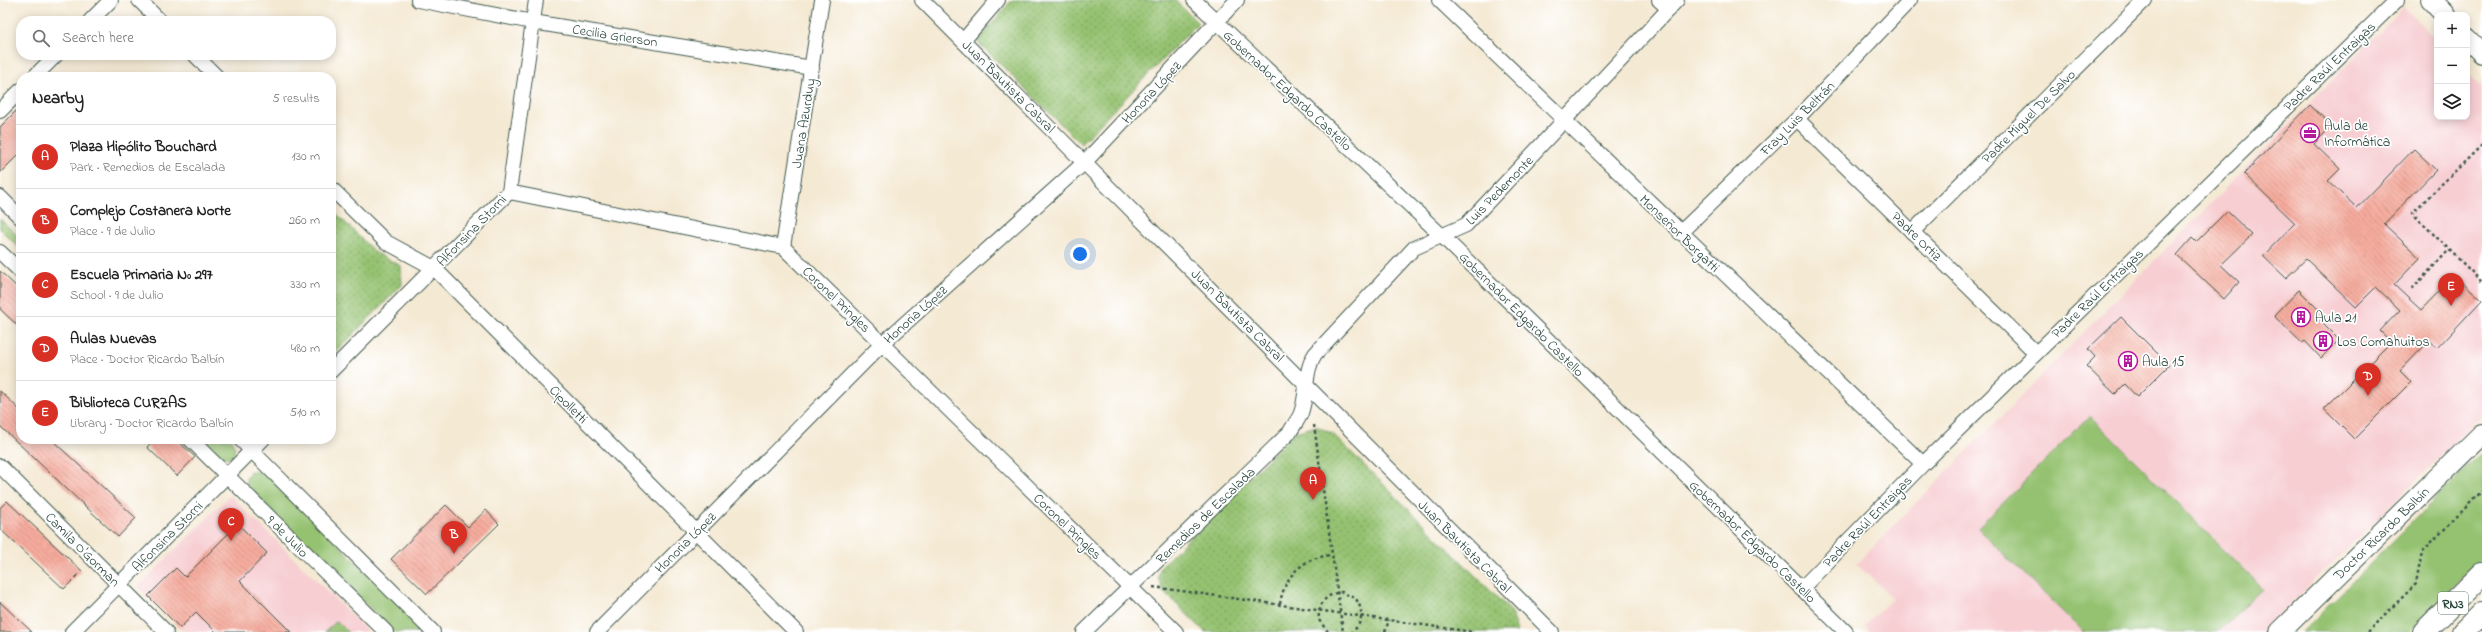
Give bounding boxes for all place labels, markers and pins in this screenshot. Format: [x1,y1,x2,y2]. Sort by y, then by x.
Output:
place label: Aula de Informática [2324,116,2390,153]
office icon: Aula de Informática [2299,122,2321,144]
pin: E [2438,273,2464,306]
building icon: Aula 21 [2290,306,2312,328]
place label: Aula 21 [2315,308,2357,329]
building icon: Los Comahuitos [2312,330,2334,352]
place label: Los Comahuitos [2337,332,2430,353]
building icon: Aula 15 [2117,350,2139,372]
place label: Aula 15 [2142,352,2184,373]
pin: D [2355,363,2381,396]
pin: A [1300,467,1326,500]
pin: C [218,508,244,541]
pin: B [441,521,467,554]

